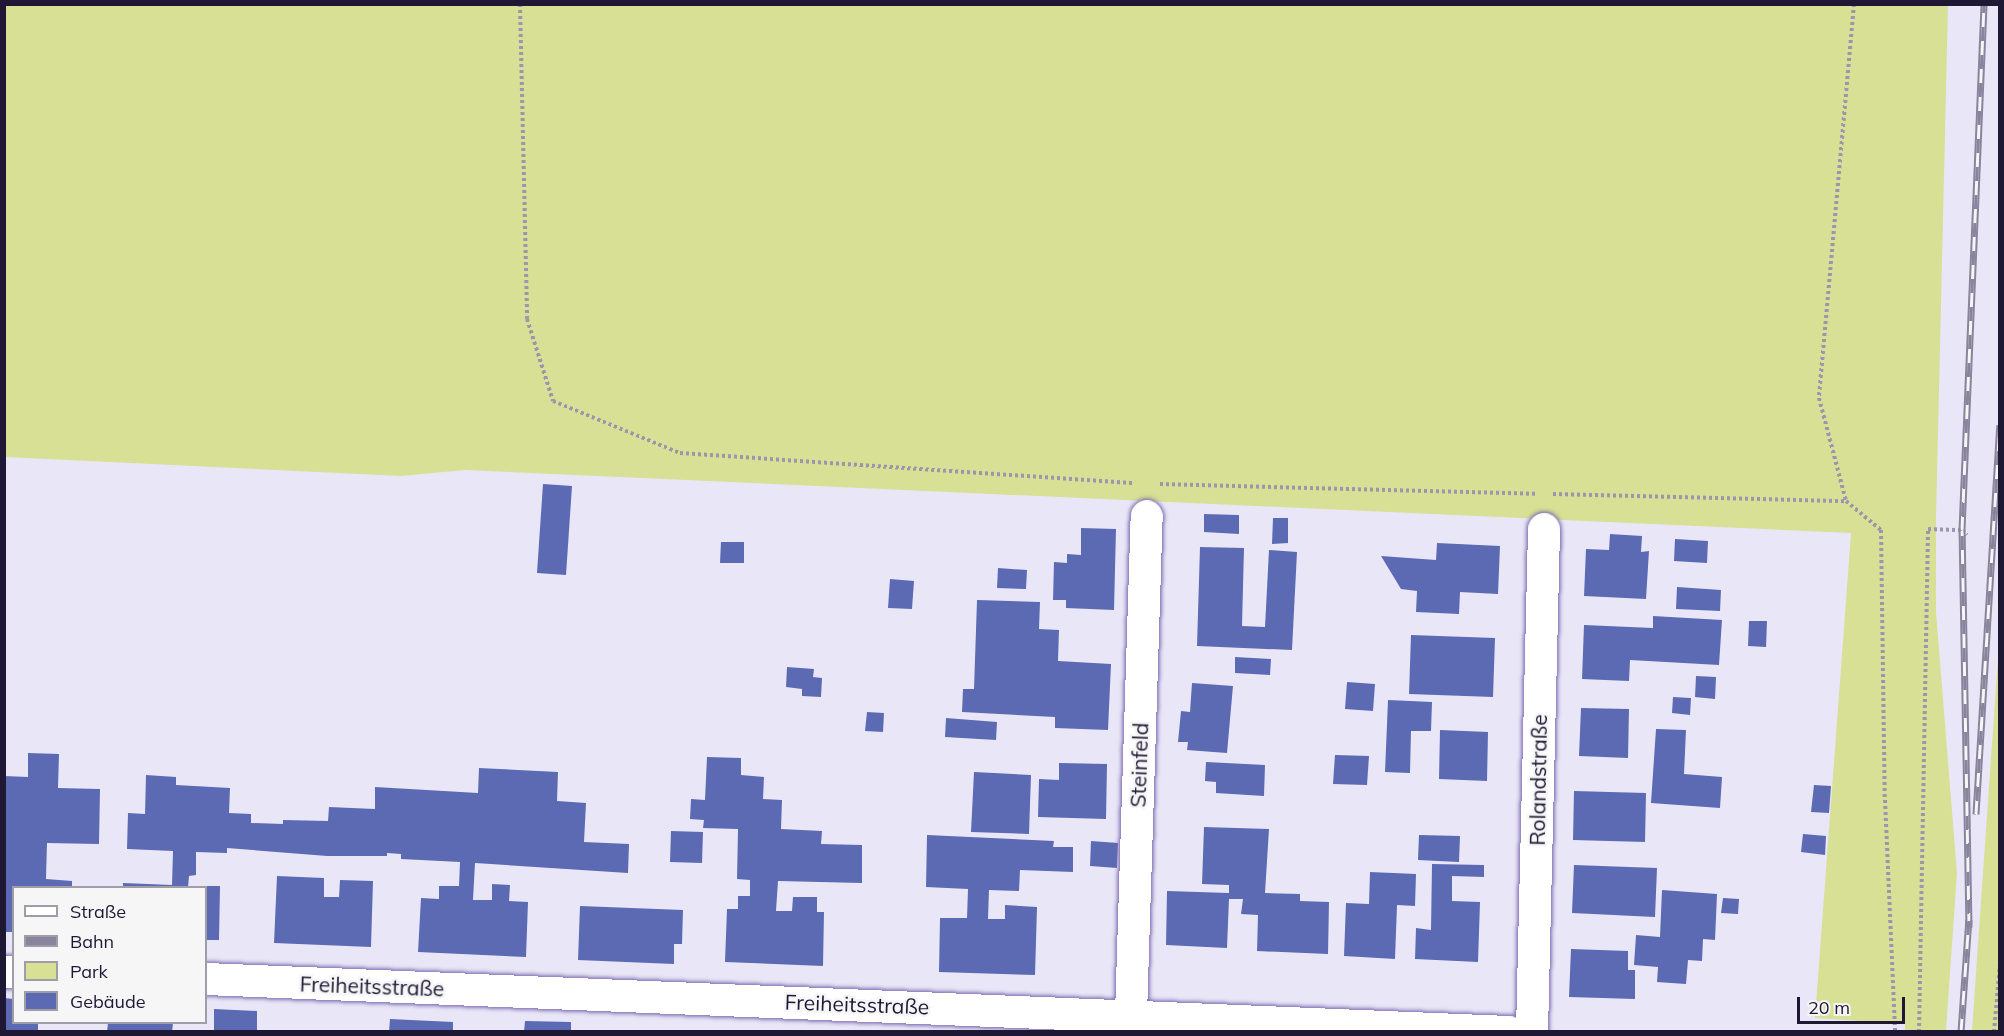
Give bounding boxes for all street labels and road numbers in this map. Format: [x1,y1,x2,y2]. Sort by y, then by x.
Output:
street label: Rolandstraße [1524,714,1552,846]
street label: Steinfeld [1125,722,1153,808]
street label: Freiheitsstraße [299,971,445,1001]
street label: Freiheitsstraße [784,989,930,1019]

